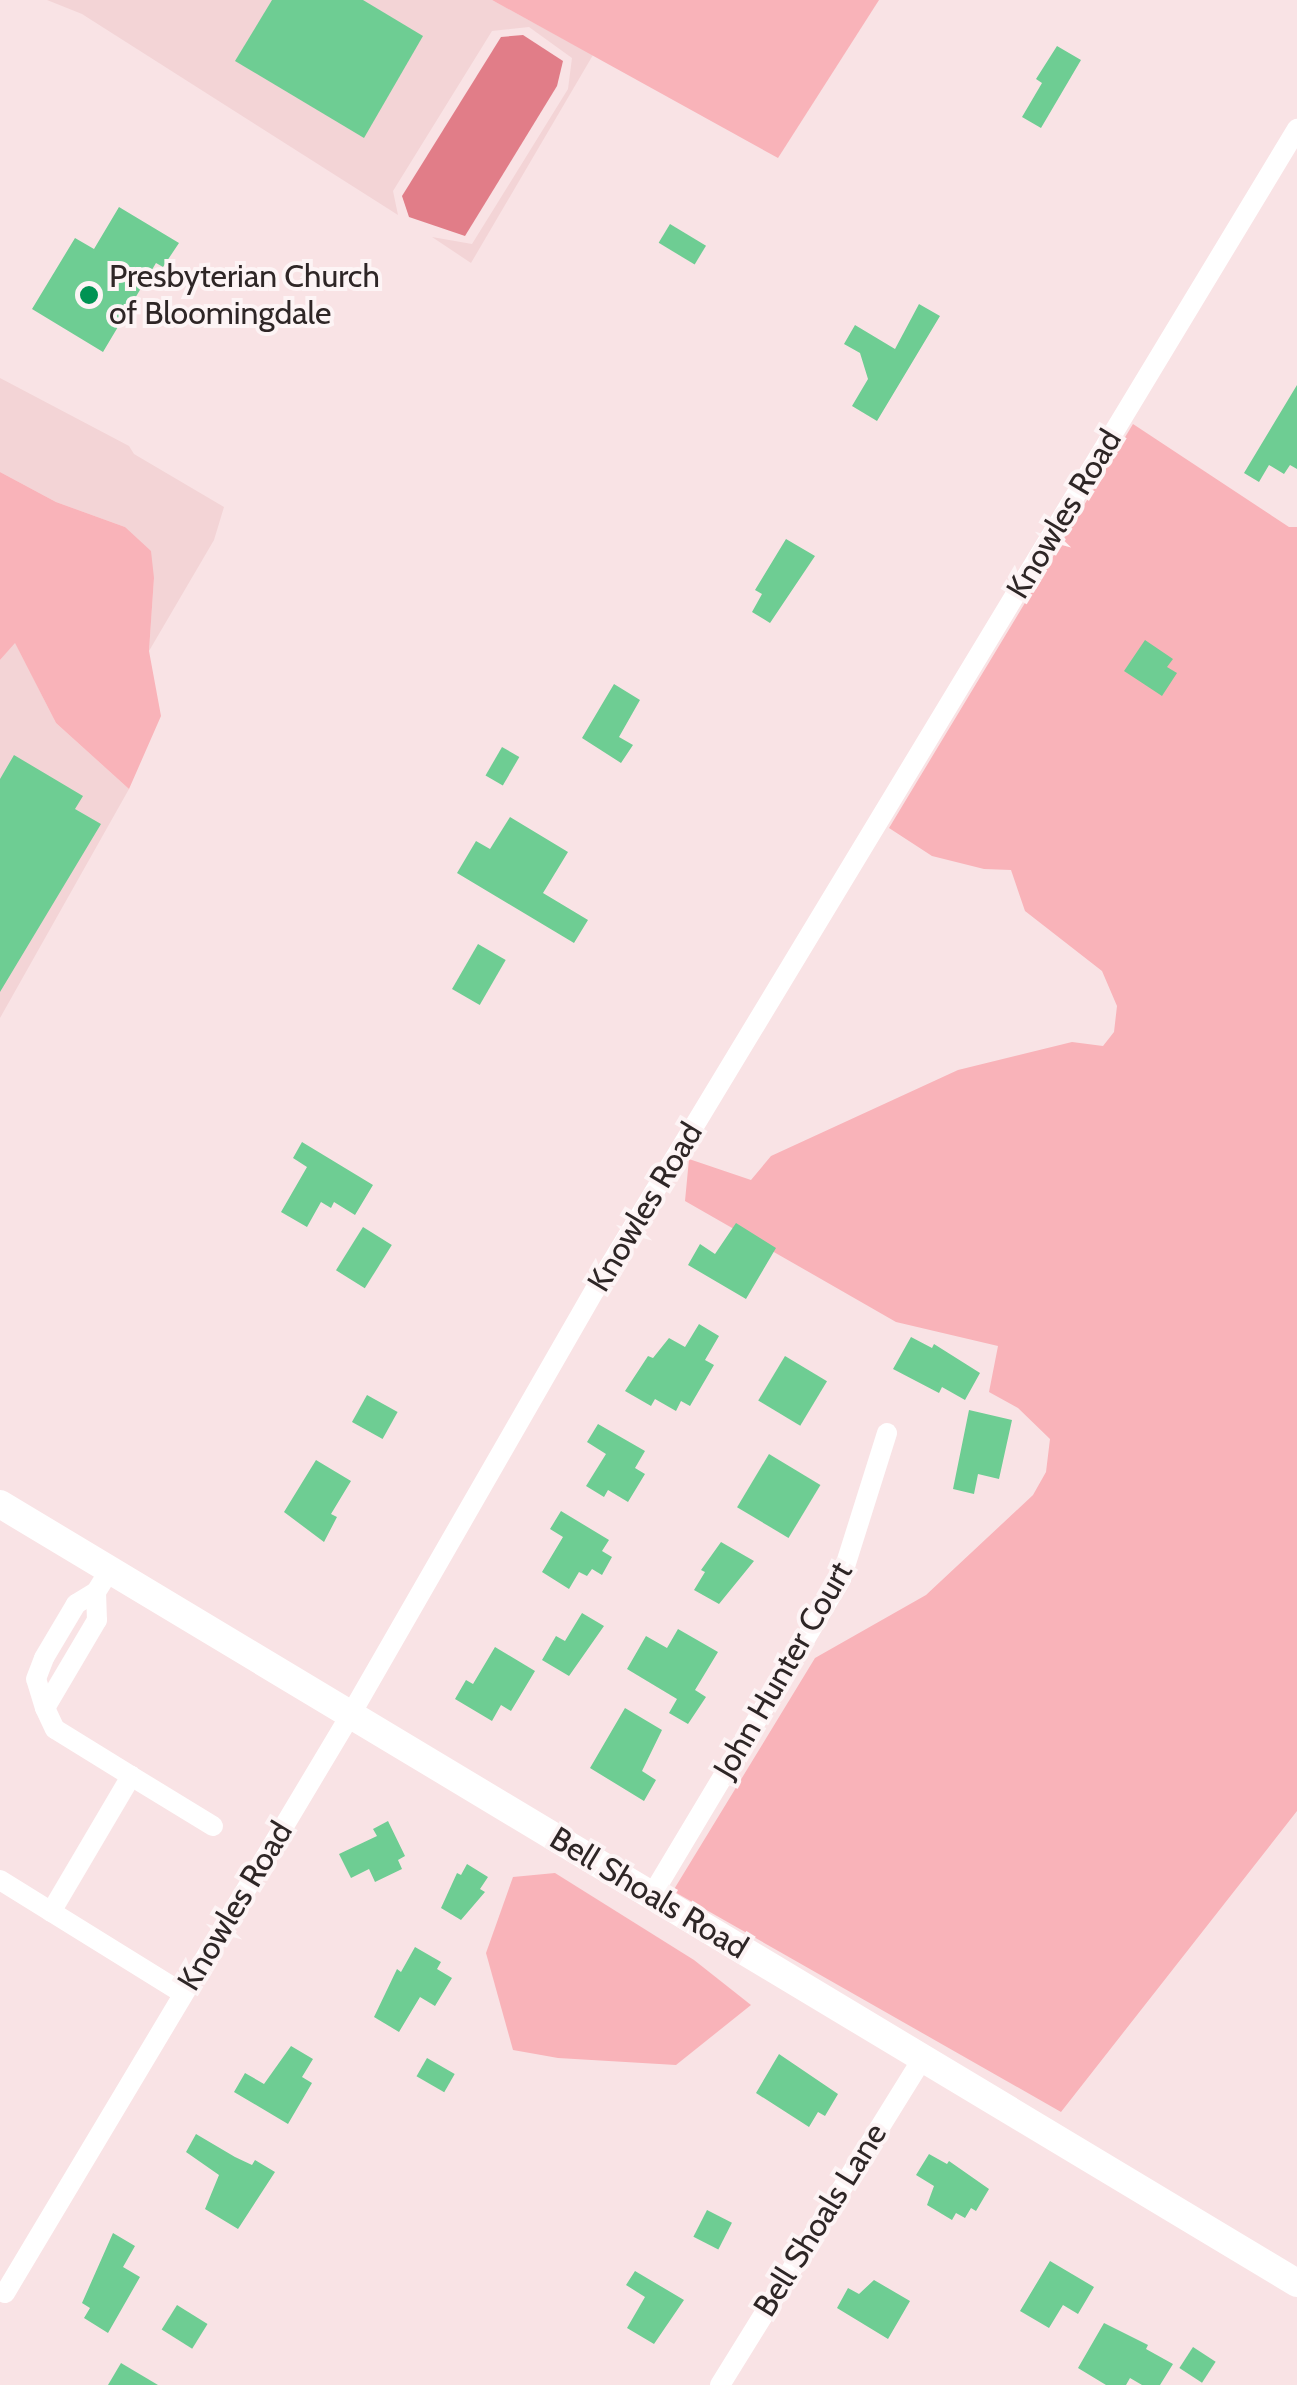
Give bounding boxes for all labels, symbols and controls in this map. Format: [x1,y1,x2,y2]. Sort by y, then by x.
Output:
place label: Presbyterian Church of Bloomingdale [109,258,380,333]
marker: Presbyterian Church of Bloomingdale [78,284,100,306]
street label: Knowles Road [999,423,1129,605]
street label: Knowles Road [580,1116,710,1298]
street label: John Hunter Court [706,1555,860,1785]
street label: Knowles Road [170,1815,300,1997]
street label: Bell Shoals Road [543,1819,755,1967]
street label: Bell Shoals Lane [745,2116,895,2324]

